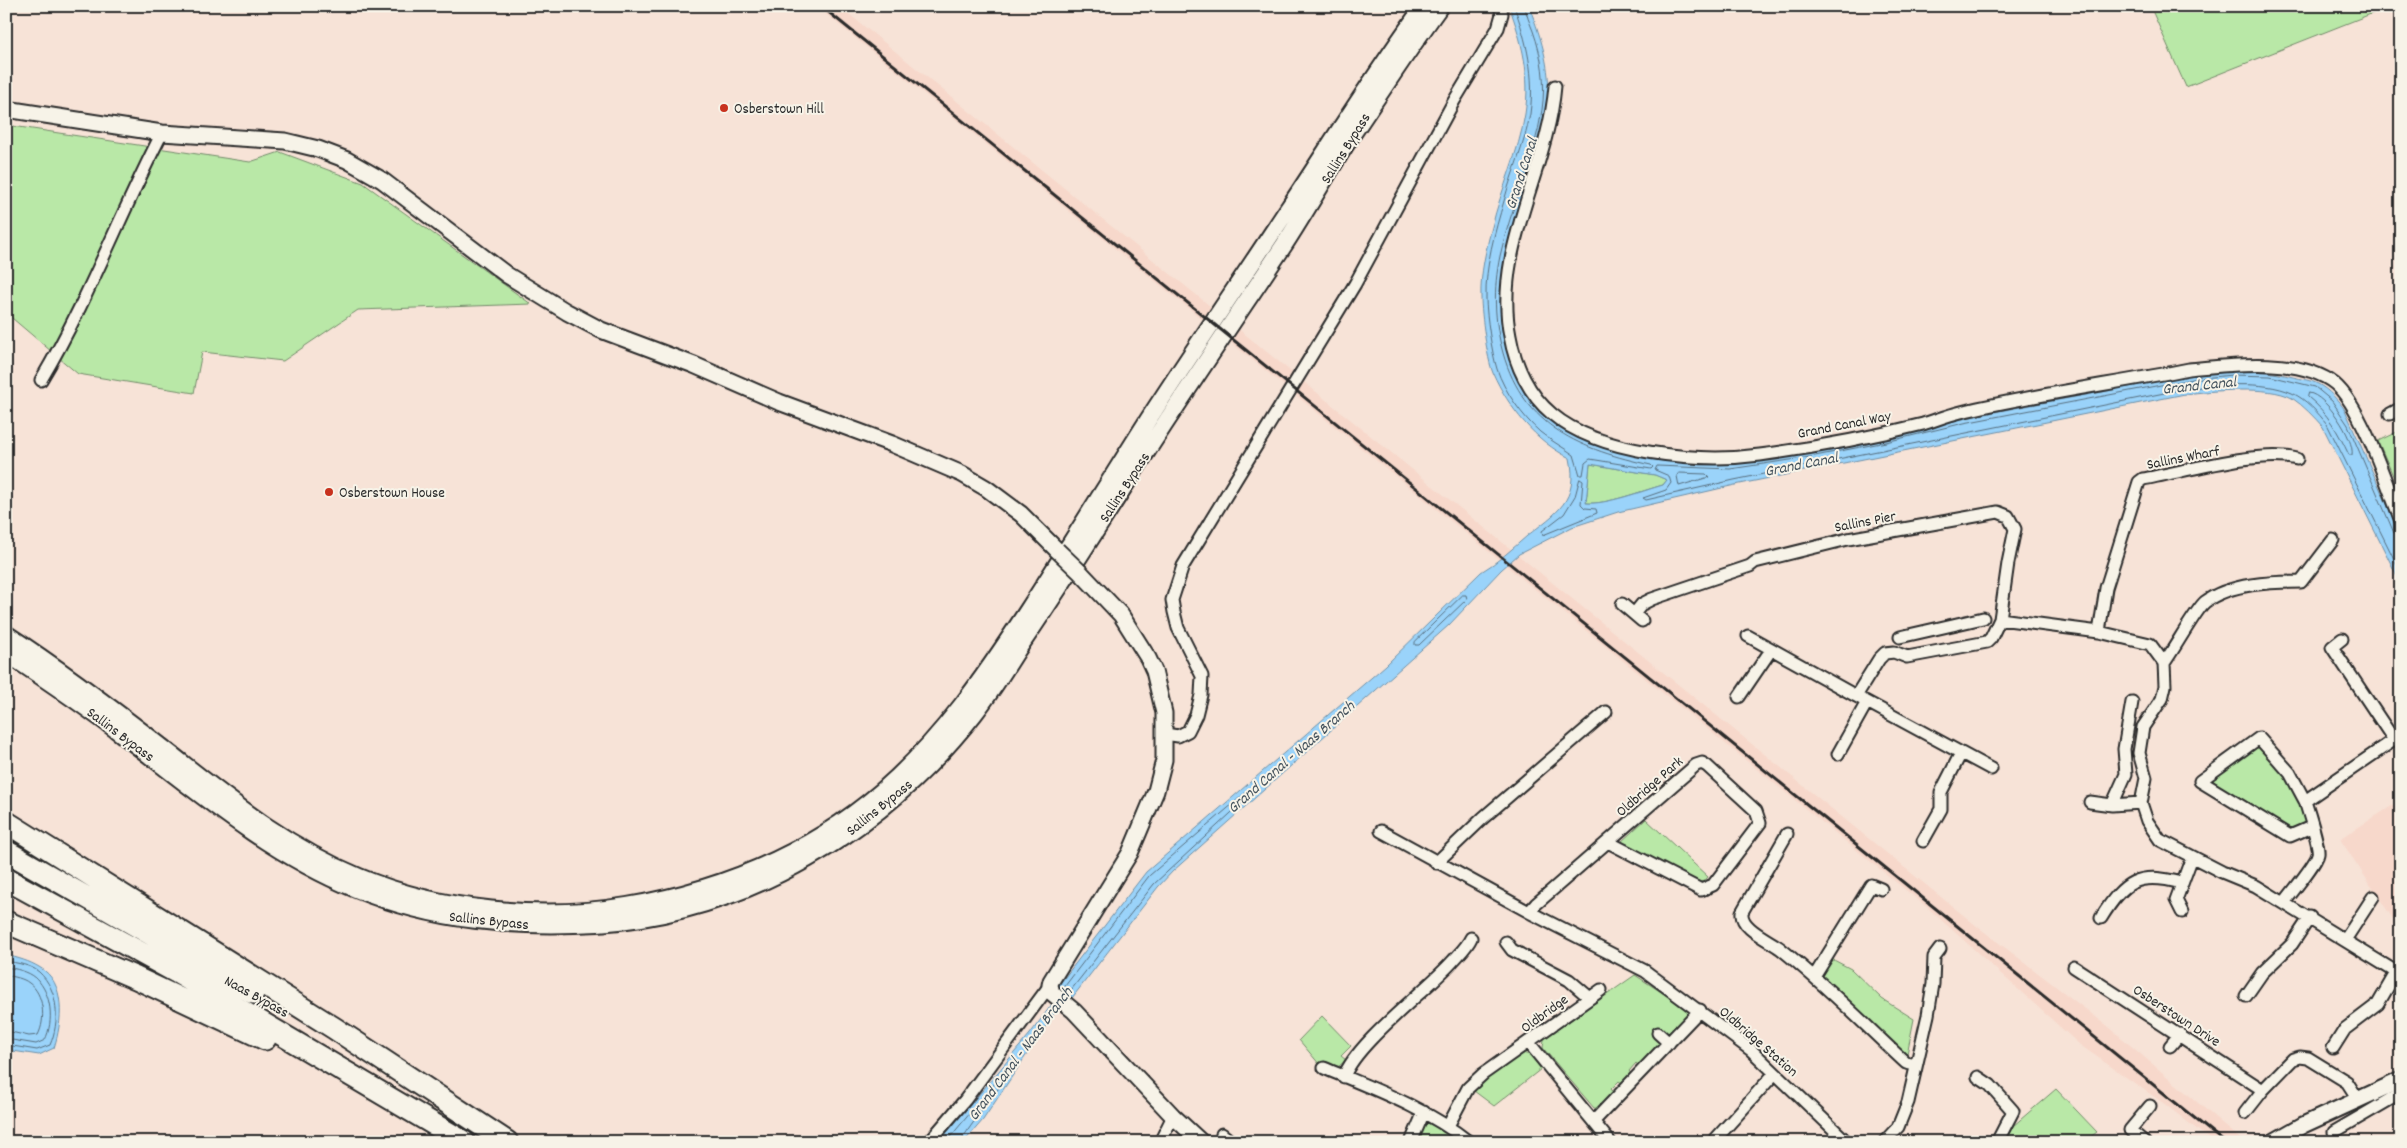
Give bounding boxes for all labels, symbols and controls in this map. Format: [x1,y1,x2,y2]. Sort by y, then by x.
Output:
place label: Osberstown Hill [734,99,824,121]
marker: Osberstown Hill [718,102,730,114]
street label: Sallins Bypass [1316,109,1377,189]
water label: Grand Canal [1500,134,1545,213]
water label: Grand Canal [2161,371,2239,402]
street label: Grand Canal Way [1796,406,1894,446]
street label: Sallins Wharf [2145,441,2222,477]
water label: Grand Canal [1763,447,1841,484]
street label: Sallins Bypass [1095,449,1157,528]
place label: Osberstown House [339,483,445,505]
marker: Osberstown House [323,486,335,498]
street label: Sallins Pier [1833,506,1898,540]
water label: Grand Canal - Naas Branch [1223,695,1361,820]
street label: Sallins Bypass [81,703,158,768]
street label: Oldbridge Park [1612,752,1689,823]
street label: Sallins Bypass [842,775,918,842]
street label: Sallins Bypass [448,907,530,937]
street label: Naas Bypass [220,971,292,1025]
street label: Osberstown Drive [2128,980,2225,1054]
water label: Grand Canal - Naas Branch [963,982,1079,1126]
street label: Oldbridge [1517,990,1574,1039]
street label: Oldbridge Station [1713,1002,1802,1083]

